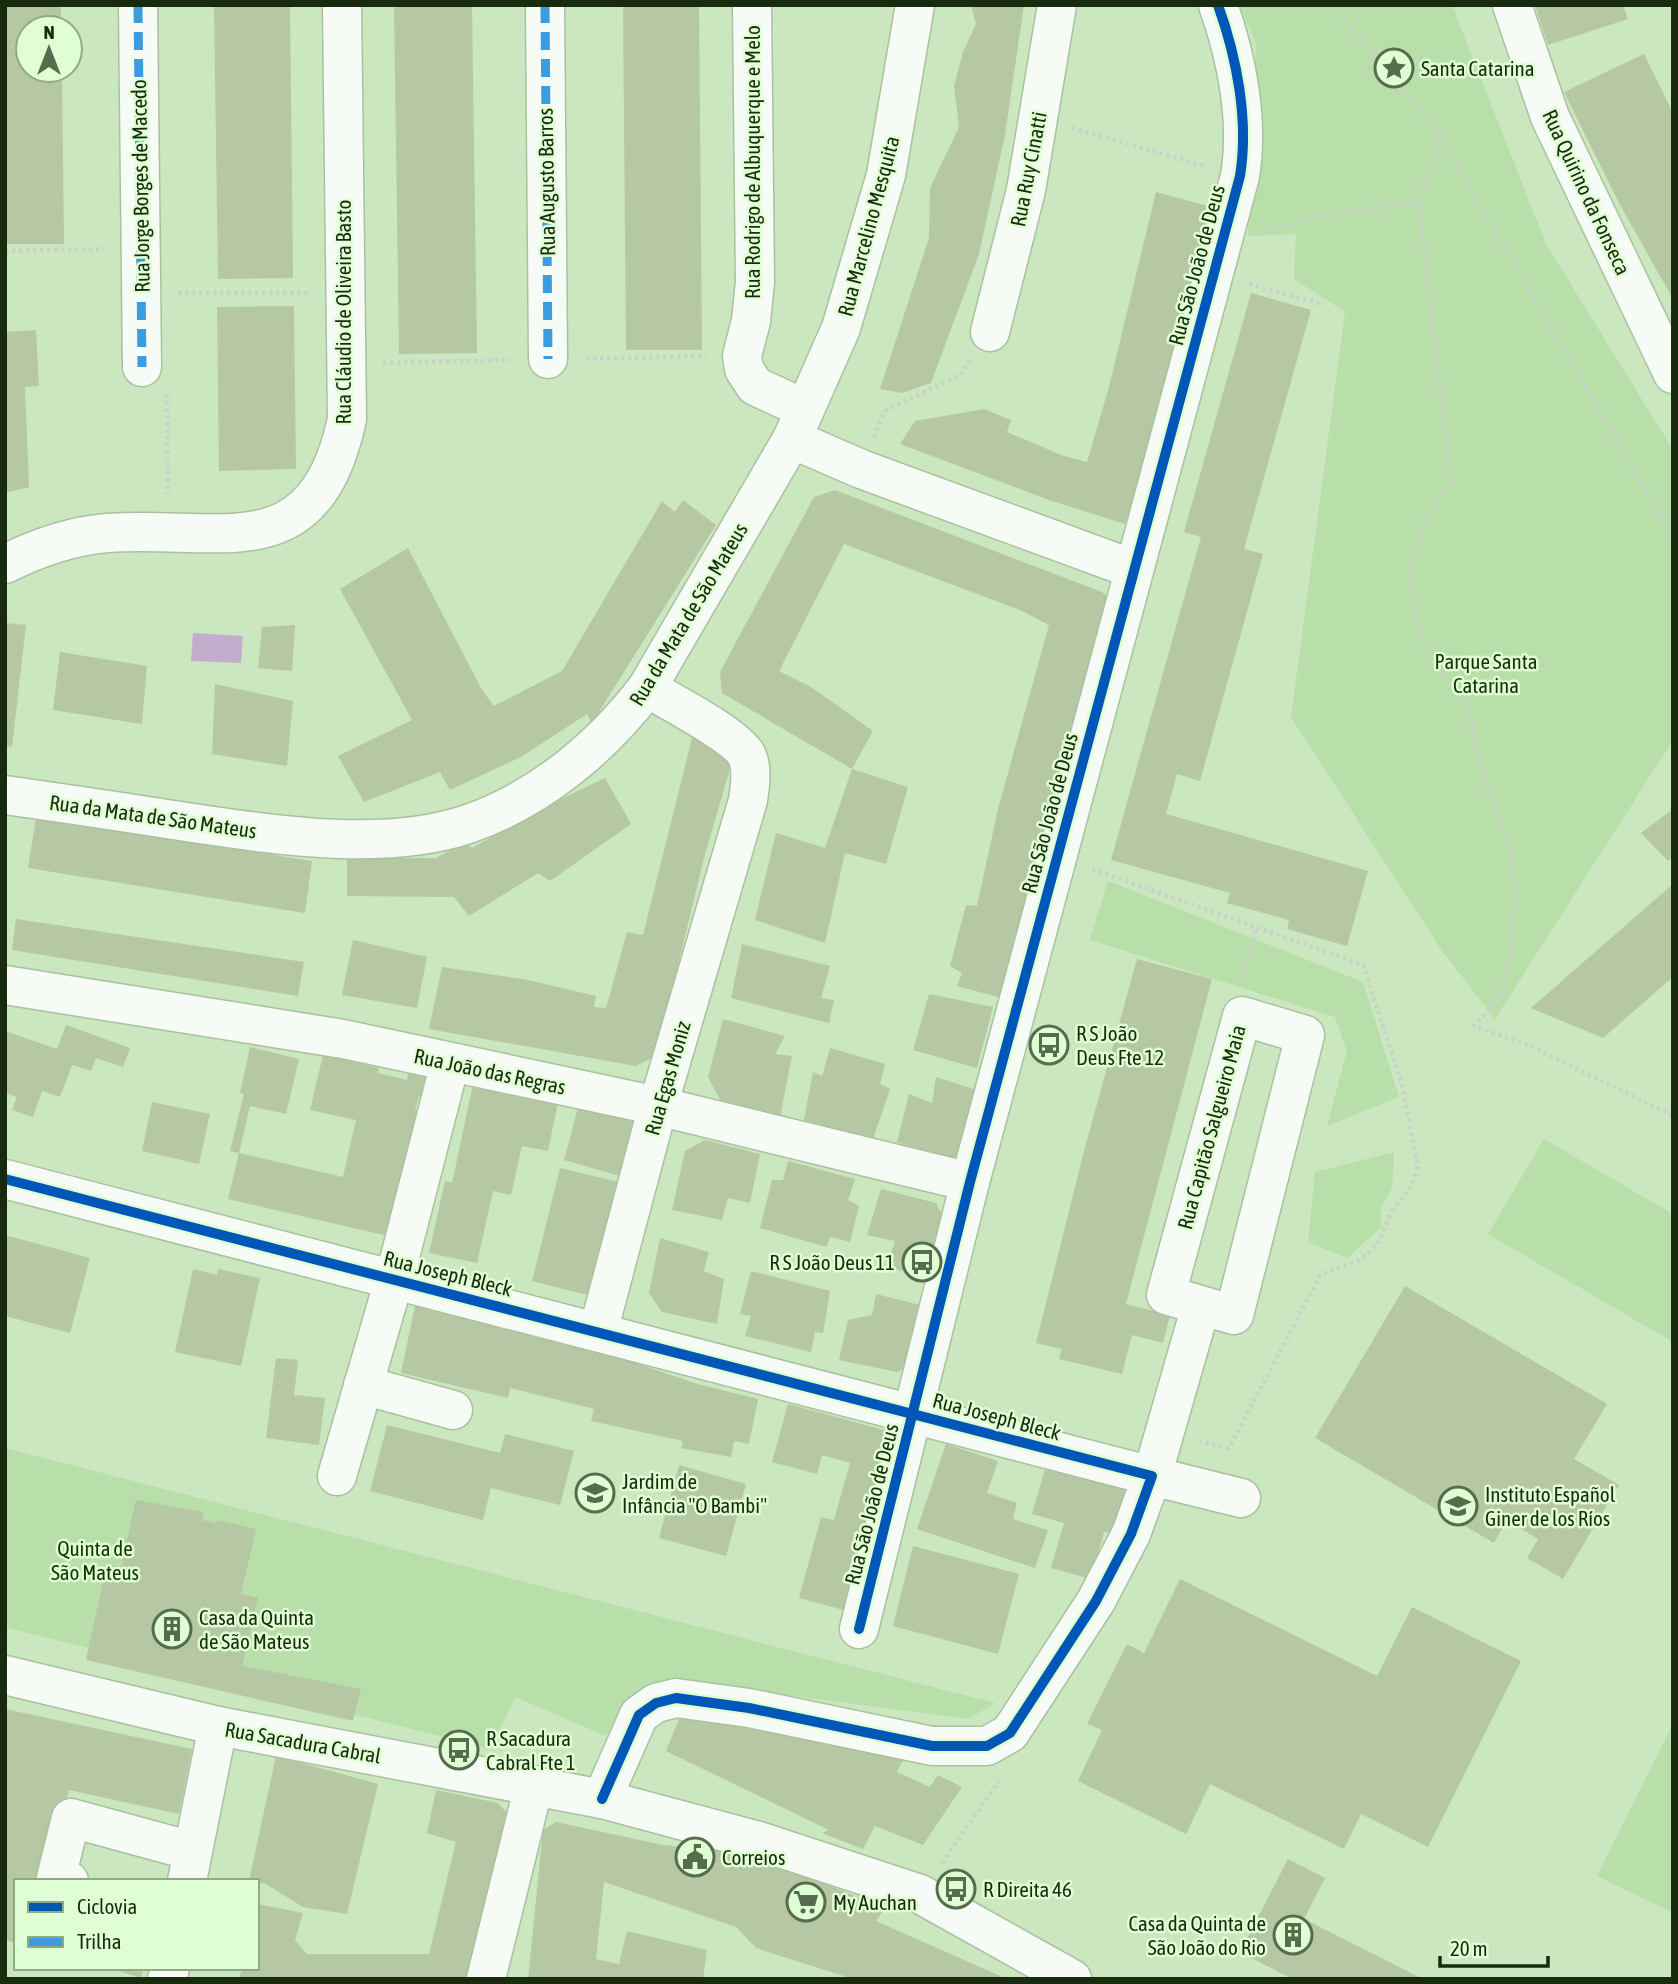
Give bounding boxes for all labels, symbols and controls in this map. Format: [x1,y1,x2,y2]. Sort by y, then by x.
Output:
north arrow [14,14,84,84]
text: N [43,21,55,43]
street label: Rua Rodrigo de Albuquerque e Melo [740,25,764,299]
place icon: Santa Catarina [1373,47,1415,89]
place label: Santa Catarina [1421,56,1534,80]
street label: Rua Jorge Borges de Macedo [126,79,154,293]
street label: Rua Quirino da Fonseca [1538,106,1636,278]
street label: Rua Augusto Barros [533,108,559,256]
street label: Rua Ruy Cinatti [1005,109,1051,229]
street label: Rua Marcelino Mesquita [832,133,904,319]
street label: Rua São João de Deus [1163,182,1229,348]
street label: Rua Cláudio de Oliveira Basto [331,200,355,424]
street label: Rua da Mata de São Mateus [624,518,752,710]
park label: Parque Santa Catarina [1435,649,1537,697]
street label: Rua São João de Deus [1016,730,1082,896]
street label: Rua da Mata de São Mateus [48,790,258,842]
street label: Rua Egas Moniz [639,1018,695,1138]
place label: R S João Deus Fte 12 [1076,1021,1164,1069]
street label: Rua Capitão Salgueiro Maia [1172,1022,1250,1232]
bus stop icon: R S João Deus Fte 12 [1028,1024,1070,1066]
street label: Rua João das Regras [412,1043,568,1099]
bus stop icon: R S João Deus 11 [901,1241,943,1283]
street label: Rua Joseph Bleck [381,1245,515,1301]
place label: R S João Deus 11 [769,1250,895,1274]
street label: Rua Joseph Bleck [930,1387,1064,1445]
street label: Rua São João de Deus [839,1421,903,1587]
place label: Jardim de Infância "O Bambi" [622,1469,767,1517]
school or university icon: Jardim de Infância "O Bambi" [574,1472,616,1514]
place label: Instituto Español Giner de los Ríos [1485,1482,1616,1530]
school or university icon: Instituto Español Giner de los Ríos [1437,1485,1479,1527]
park label: Quinta de São Mateus [51,1536,139,1584]
place label: Casa da Quinta de São Mateus [199,1605,314,1653]
building icon: Casa da Quinta de São Mateus [151,1608,193,1650]
street label: Rua Sacadura Cabral [223,1716,383,1768]
place label: R Sacadura Cabral Fte 1 [486,1726,576,1774]
bus stop icon: R Sacadura Cabral Fte 1 [438,1729,480,1771]
public building icon: Correios [674,1836,716,1878]
place label: Correios [722,1845,785,1869]
bus stop icon: R Direita 46 [935,1868,977,1910]
place label: R Direita 46 [983,1877,1072,1901]
legend [14,1879,259,1970]
supermarket icon: My Auchan [785,1881,827,1923]
place label: My Auchan [833,1890,917,1914]
text: Ciclovia [77,1894,137,1918]
place label: Casa da Quinta de São João do Rio [1129,1911,1266,1959]
building icon: Casa da Quinta de São João do Rio [1272,1914,1314,1956]
scale bar [1440,1924,1548,1968]
text: Trilha [77,1929,122,1953]
text: 20 m [1450,1936,1488,1960]

